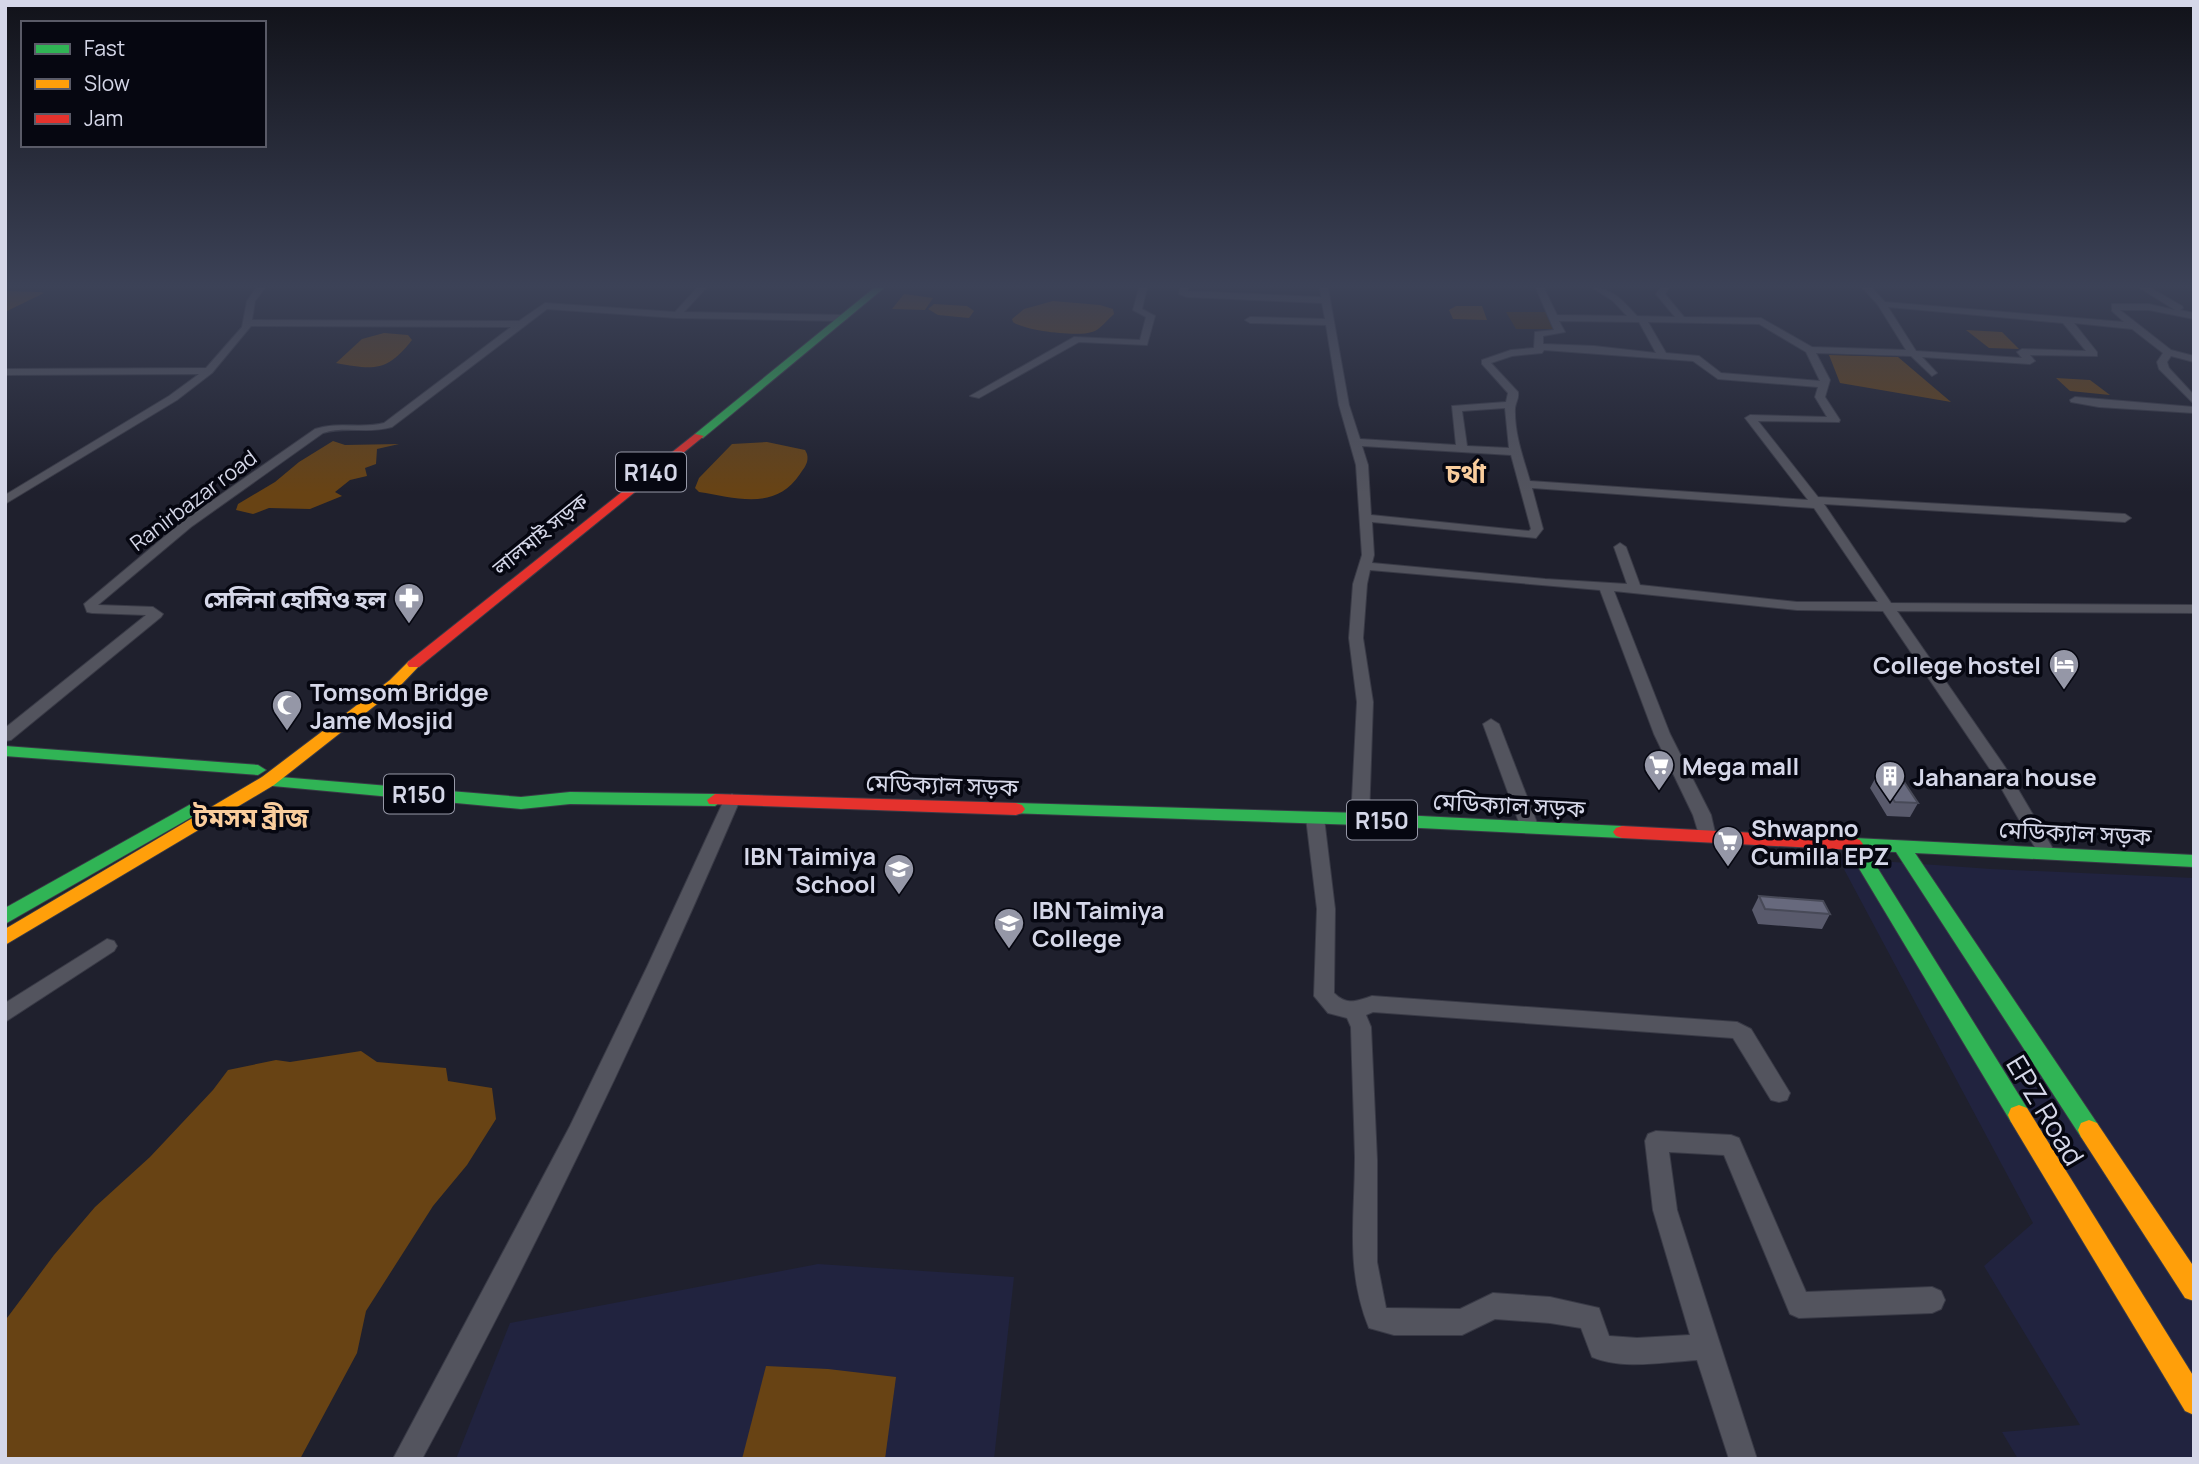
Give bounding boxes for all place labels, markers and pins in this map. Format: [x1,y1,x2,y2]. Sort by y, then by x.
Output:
pharmacy icon: সেলিনা হোমিও হল [392,581,426,625]
place label: সেলিনা হোমিও হল [204,582,387,615]
hotel icon: College hostel [2047,647,2081,691]
place label: College hostel [1873,648,2041,681]
place label: Tomsom Bridge Jame Mosjid [310,675,489,736]
mosque icon: Tomsom Bridge Jame Mosjid [270,688,304,732]
supermarket icon: Mega mall [1642,748,1676,792]
place label: Mega mall [1682,749,1799,782]
building icon: Jahanara house [1873,759,1907,803]
place label: Jahanara house [1913,760,2097,793]
place label: Shwapno Cumilla EPZ [1751,811,1889,872]
supermarket icon: Shwapno Cumilla EPZ [1711,824,1745,868]
place label: IBN Taimiya School [744,839,876,900]
school or university icon: IBN Taimiya School [882,852,916,896]
place label: IBN Taimiya College [1032,893,1164,954]
school or university icon: IBN Taimiya College [992,906,1026,950]

